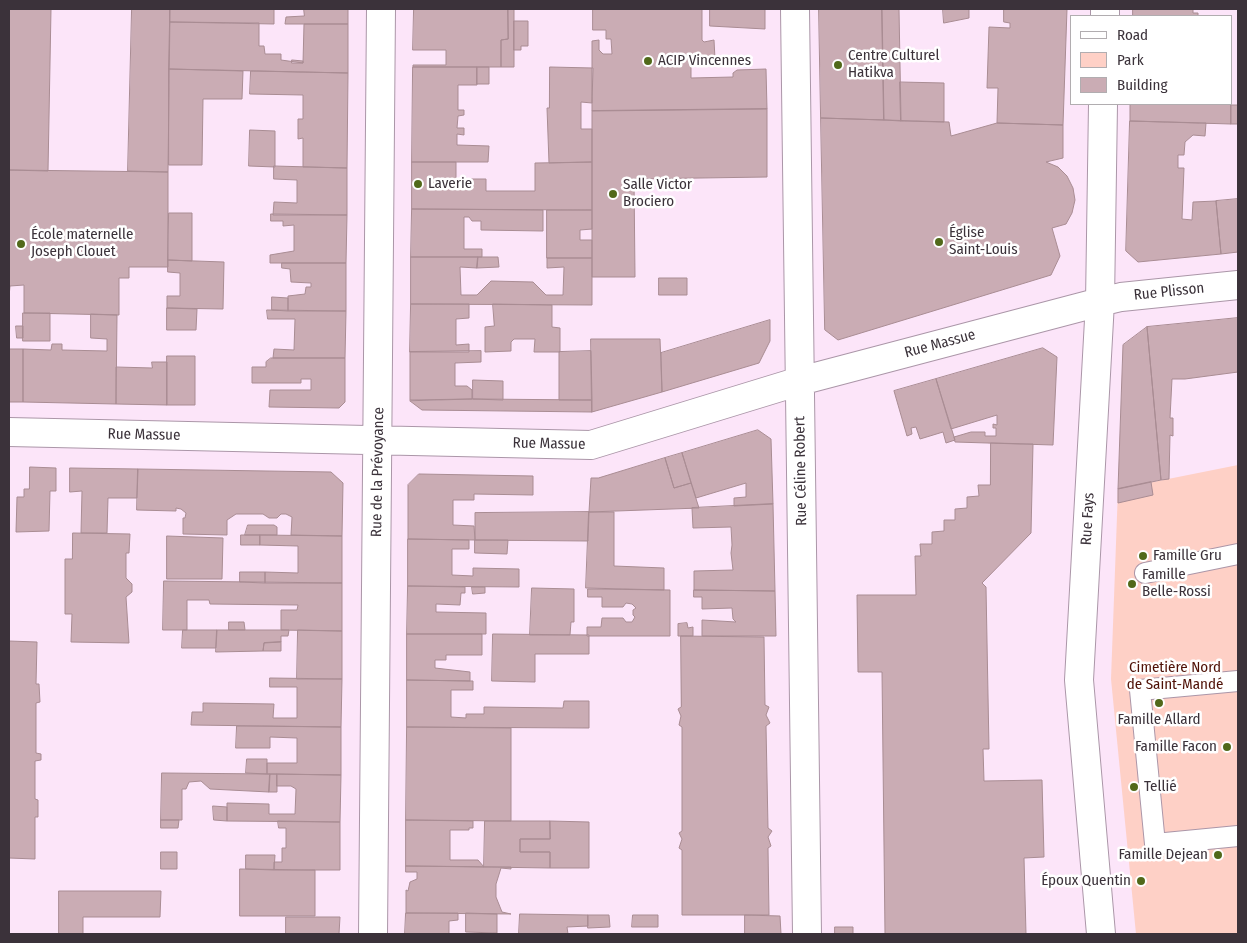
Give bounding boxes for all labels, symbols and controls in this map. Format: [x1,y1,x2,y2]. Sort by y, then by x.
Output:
legend [1070,15,1232,105]
text: Road [1117,26,1148,44]
place label: Centre Culturel Hatikva [848,47,939,82]
text: Park [1117,51,1144,69]
place label: ACIP Vincennes [658,52,751,70]
marker: ACIP Vincennes [642,55,654,67]
marker: Centre Culturel Hatikva [832,59,844,71]
text: Building [1117,76,1168,94]
place label: Laverie [428,175,472,193]
place label: Salle Victor Brociero [623,176,692,211]
marker: Laverie [412,178,424,190]
marker: Salle Victor Brociero [607,188,619,200]
place label: Église Saint-Louis [949,224,1018,259]
place label: École maternelle Joseph Clouet [31,226,133,261]
marker: Église Saint-Louis [933,236,945,248]
marker: École maternelle Joseph Clouet [15,238,27,250]
street label: Rue Plisson [1133,279,1205,305]
street label: Rue Massue [903,326,977,362]
street label: Rue de la Prévoyance [368,407,388,537]
street label: Rue Céline Robert [791,416,811,526]
street label: Rue Massue [107,425,181,445]
street label: Rue Massue [512,434,586,454]
street label: Rue Fays [1078,492,1098,546]
place label: Famille Gru [1153,547,1222,565]
marker: Famille Gru [1137,550,1149,562]
place label: Famille Belle-Rossi [1142,566,1211,601]
marker: Famille Belle-Rossi [1126,578,1138,590]
park label: Cimetière Nord de Saint-Mandé [1127,659,1223,694]
marker: Famille Allard [1153,697,1165,709]
place label: Famille Allard [1117,711,1201,729]
place label: Famille Facon [1135,738,1217,756]
marker: Famille Facon [1221,741,1233,753]
place label: Tellié [1144,778,1177,796]
marker: Tellié [1128,781,1140,793]
place label: Famille Dejean [1118,846,1208,864]
marker: Famille Dejean [1212,849,1224,861]
place label: Époux Quentin [1041,872,1131,890]
marker: Époux Quentin [1135,875,1147,887]

